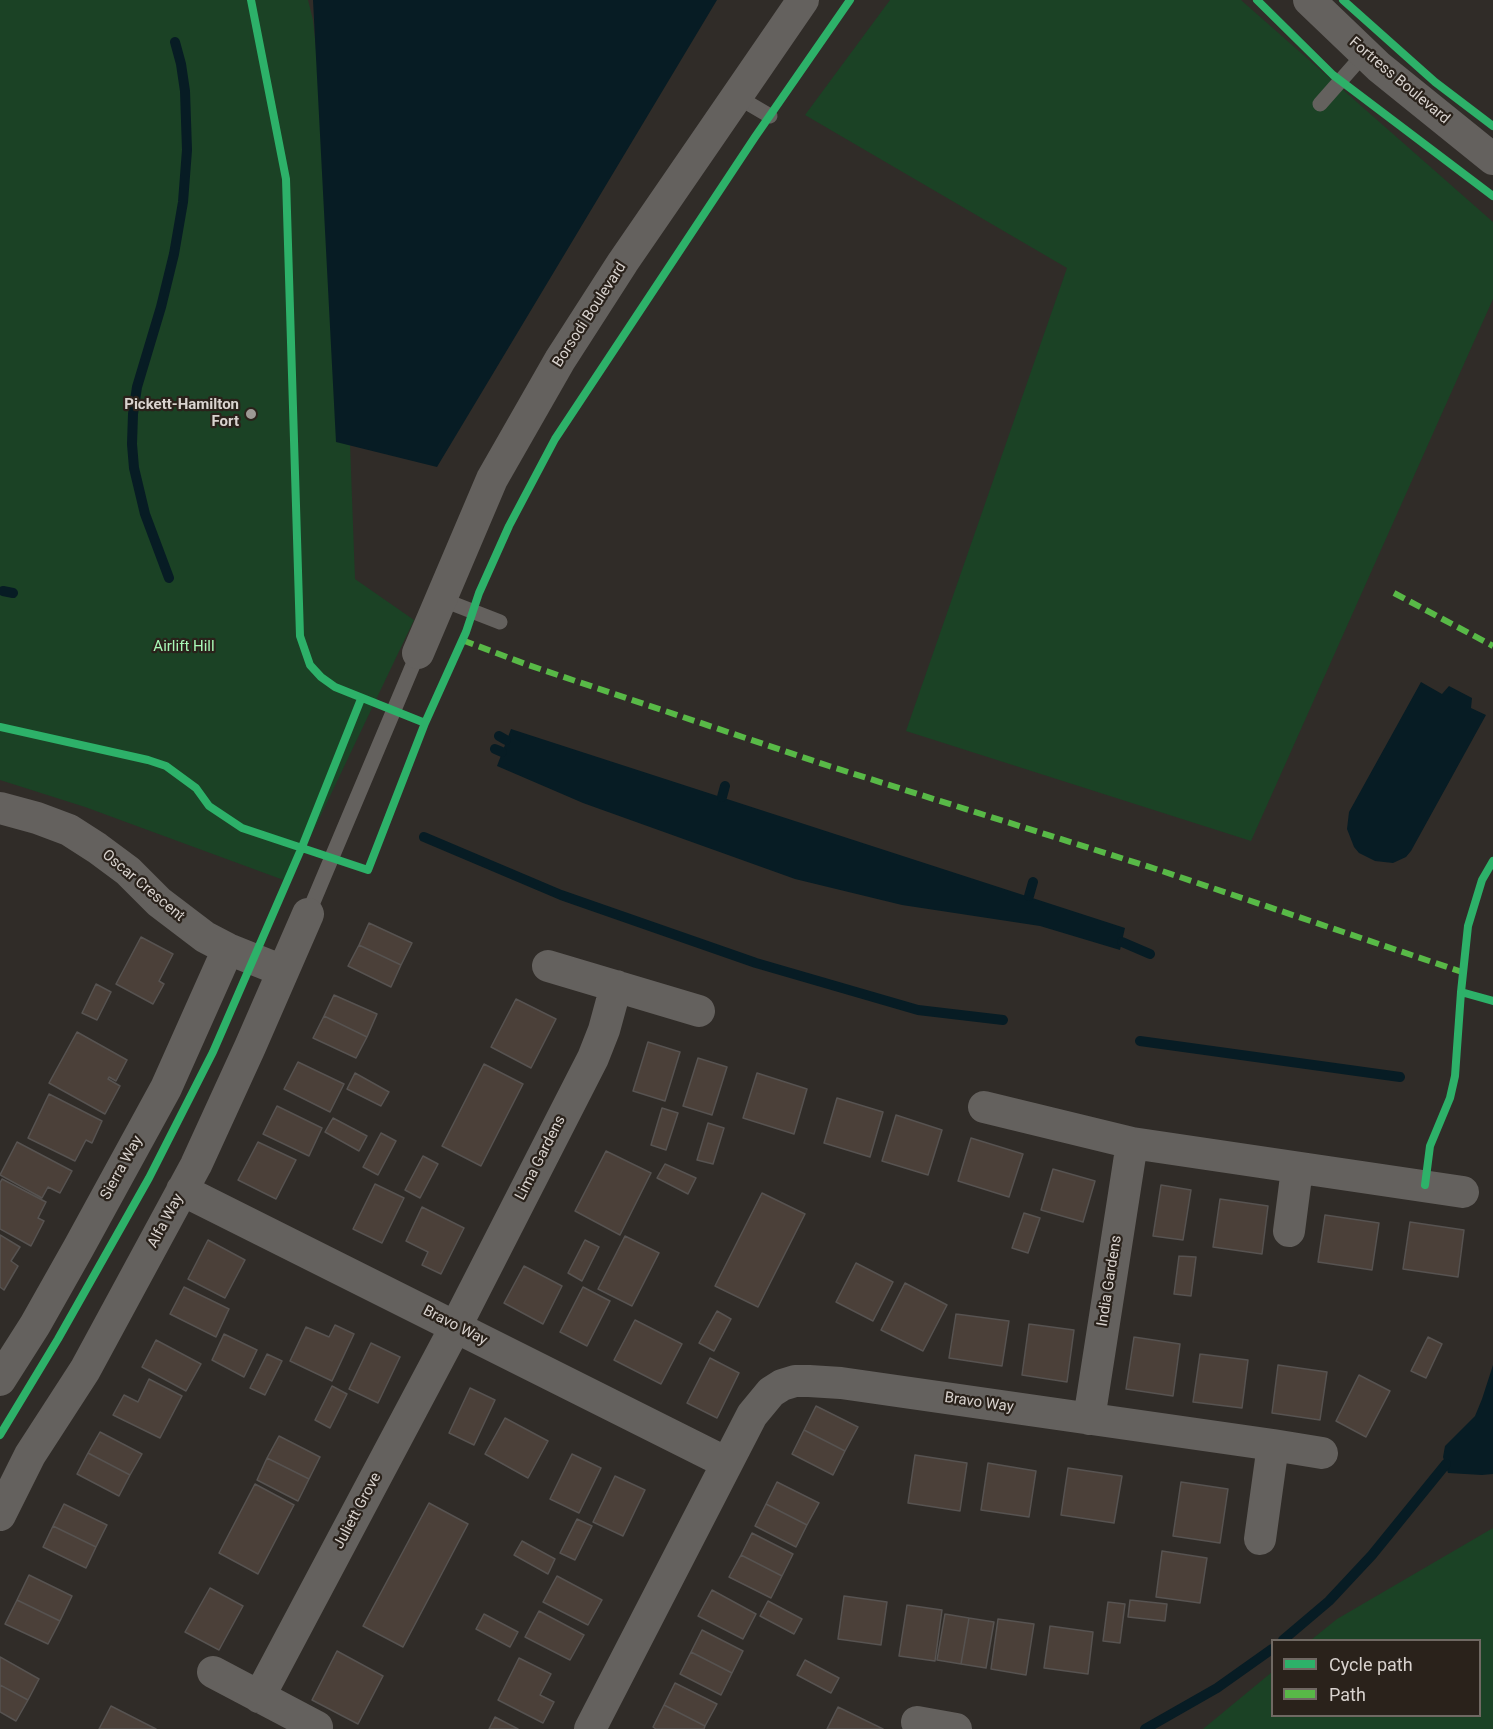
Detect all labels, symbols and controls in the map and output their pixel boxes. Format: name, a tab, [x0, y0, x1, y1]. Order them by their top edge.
street label: Fortress Boulevard	[1345, 34, 1453, 128]
street label: Borsodi Boulevard	[549, 259, 631, 371]
place label: Pickett-Hamilton Fort	[124, 396, 239, 431]
marker: Pickett-Hamilton Fort	[244, 407, 258, 421]
park label: Airlift Hill	[153, 638, 215, 656]
street label: Oscar Crescent	[98, 846, 188, 926]
street label: Lima Gardens	[512, 1113, 570, 1203]
street label: Sierra Way	[97, 1133, 147, 1203]
street label: Alfa Way	[144, 1191, 188, 1251]
street label: India Gardens	[1094, 1234, 1126, 1328]
street label: Bravo Way	[420, 1302, 490, 1350]
street label: Bravo Way	[943, 1389, 1015, 1417]
street label: Juliett Grove	[330, 1470, 386, 1552]
legend	[1271, 1639, 1481, 1717]
text: Cycle path	[1329, 1654, 1413, 1675]
text: Path	[1329, 1684, 1366, 1705]

